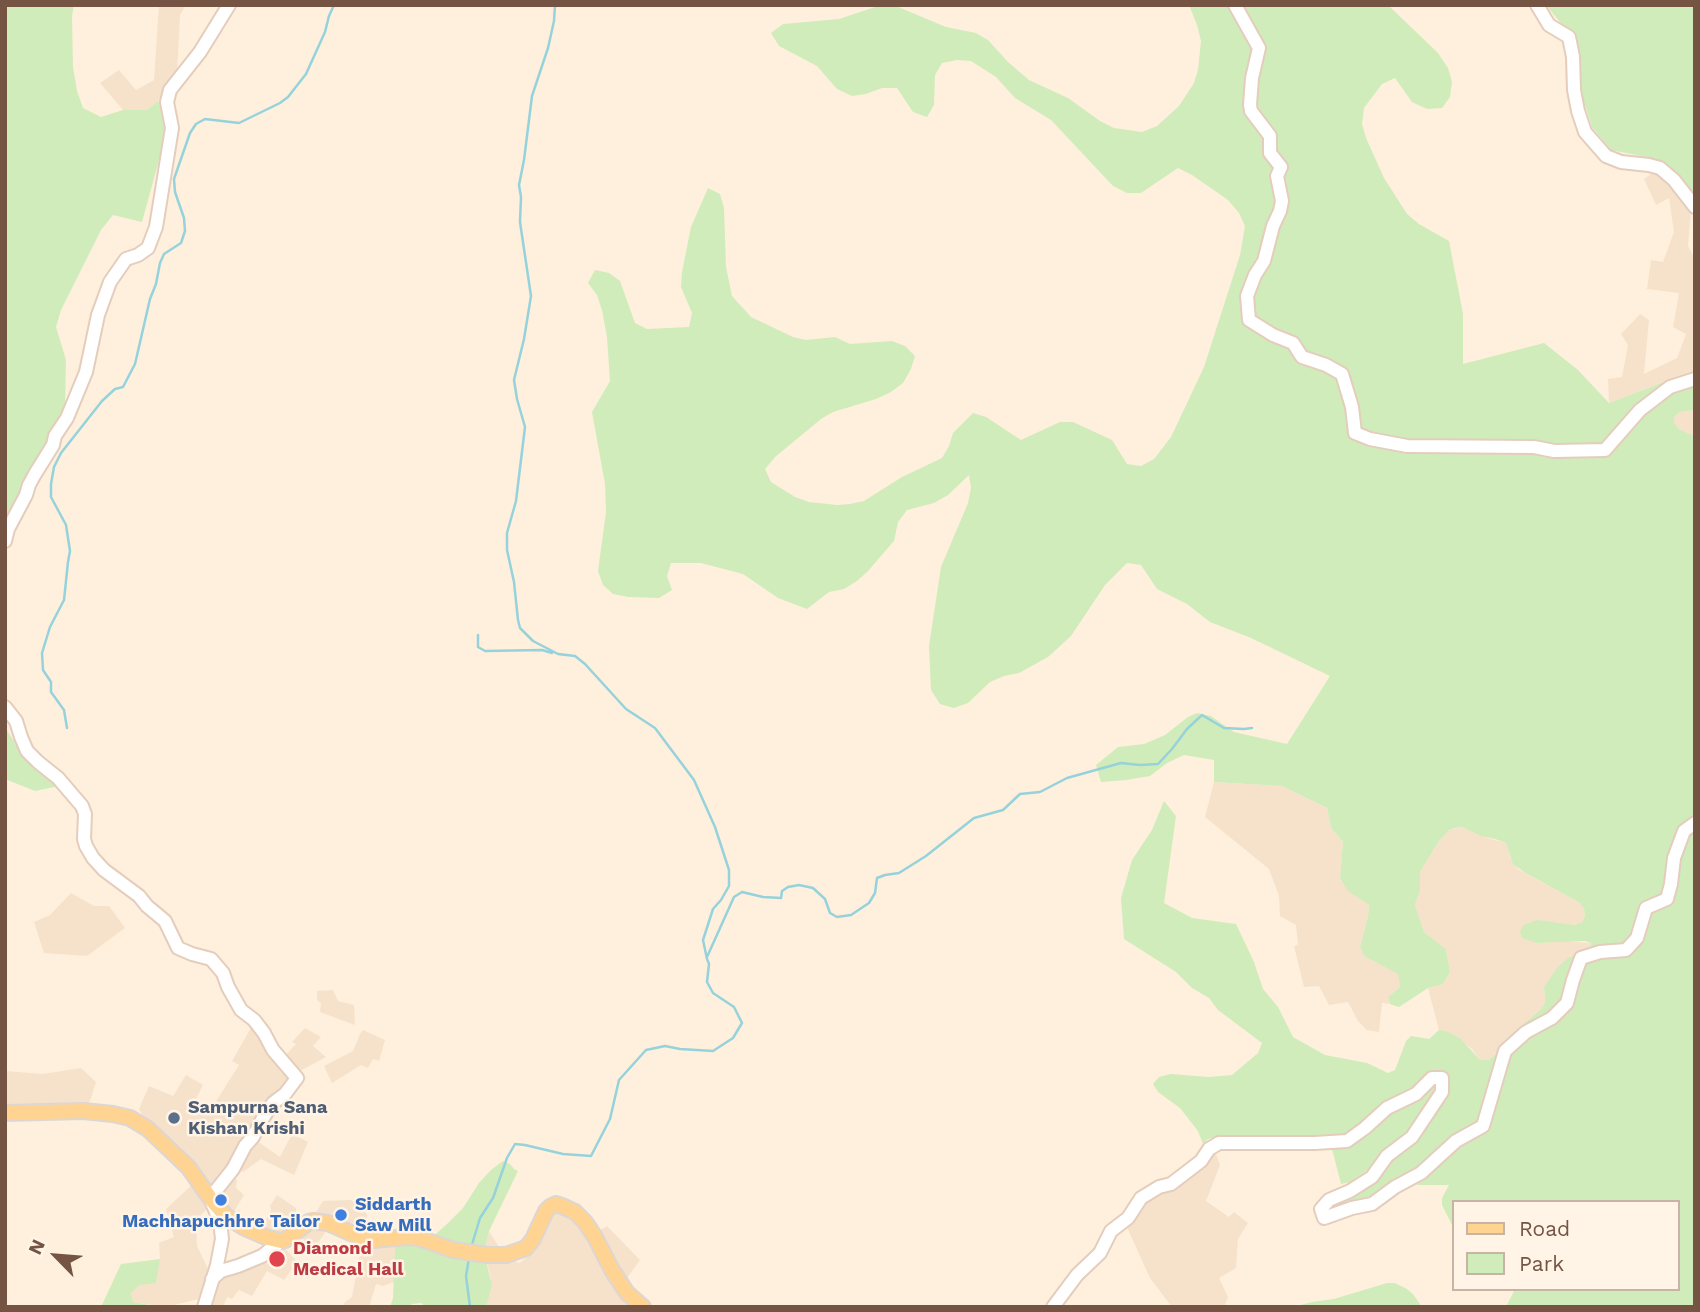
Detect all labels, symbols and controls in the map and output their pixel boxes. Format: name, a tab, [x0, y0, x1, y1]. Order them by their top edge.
place label: Sampurna Sana Kishan Krishi	[188, 1097, 327, 1140]
marker: Sampurna Sana Kishan Krishi	[166, 1110, 182, 1126]
marker: Machhapuchhre Tailor	[213, 1192, 229, 1208]
place label: Siddarth Saw Mill	[355, 1194, 432, 1236]
legend	[1452, 1200, 1679, 1291]
marker: Siddarth Saw Mill	[333, 1207, 349, 1223]
place label: Machhapuchhre Tailor	[122, 1211, 320, 1233]
text: Road	[1519, 1216, 1570, 1241]
north arrow	[21, 1221, 91, 1291]
text: N	[23, 1236, 50, 1258]
place label: Diamond Medical Hall	[293, 1238, 403, 1280]
marker: Diamond Medical Hall	[267, 1249, 287, 1269]
text: Park	[1519, 1251, 1564, 1276]

